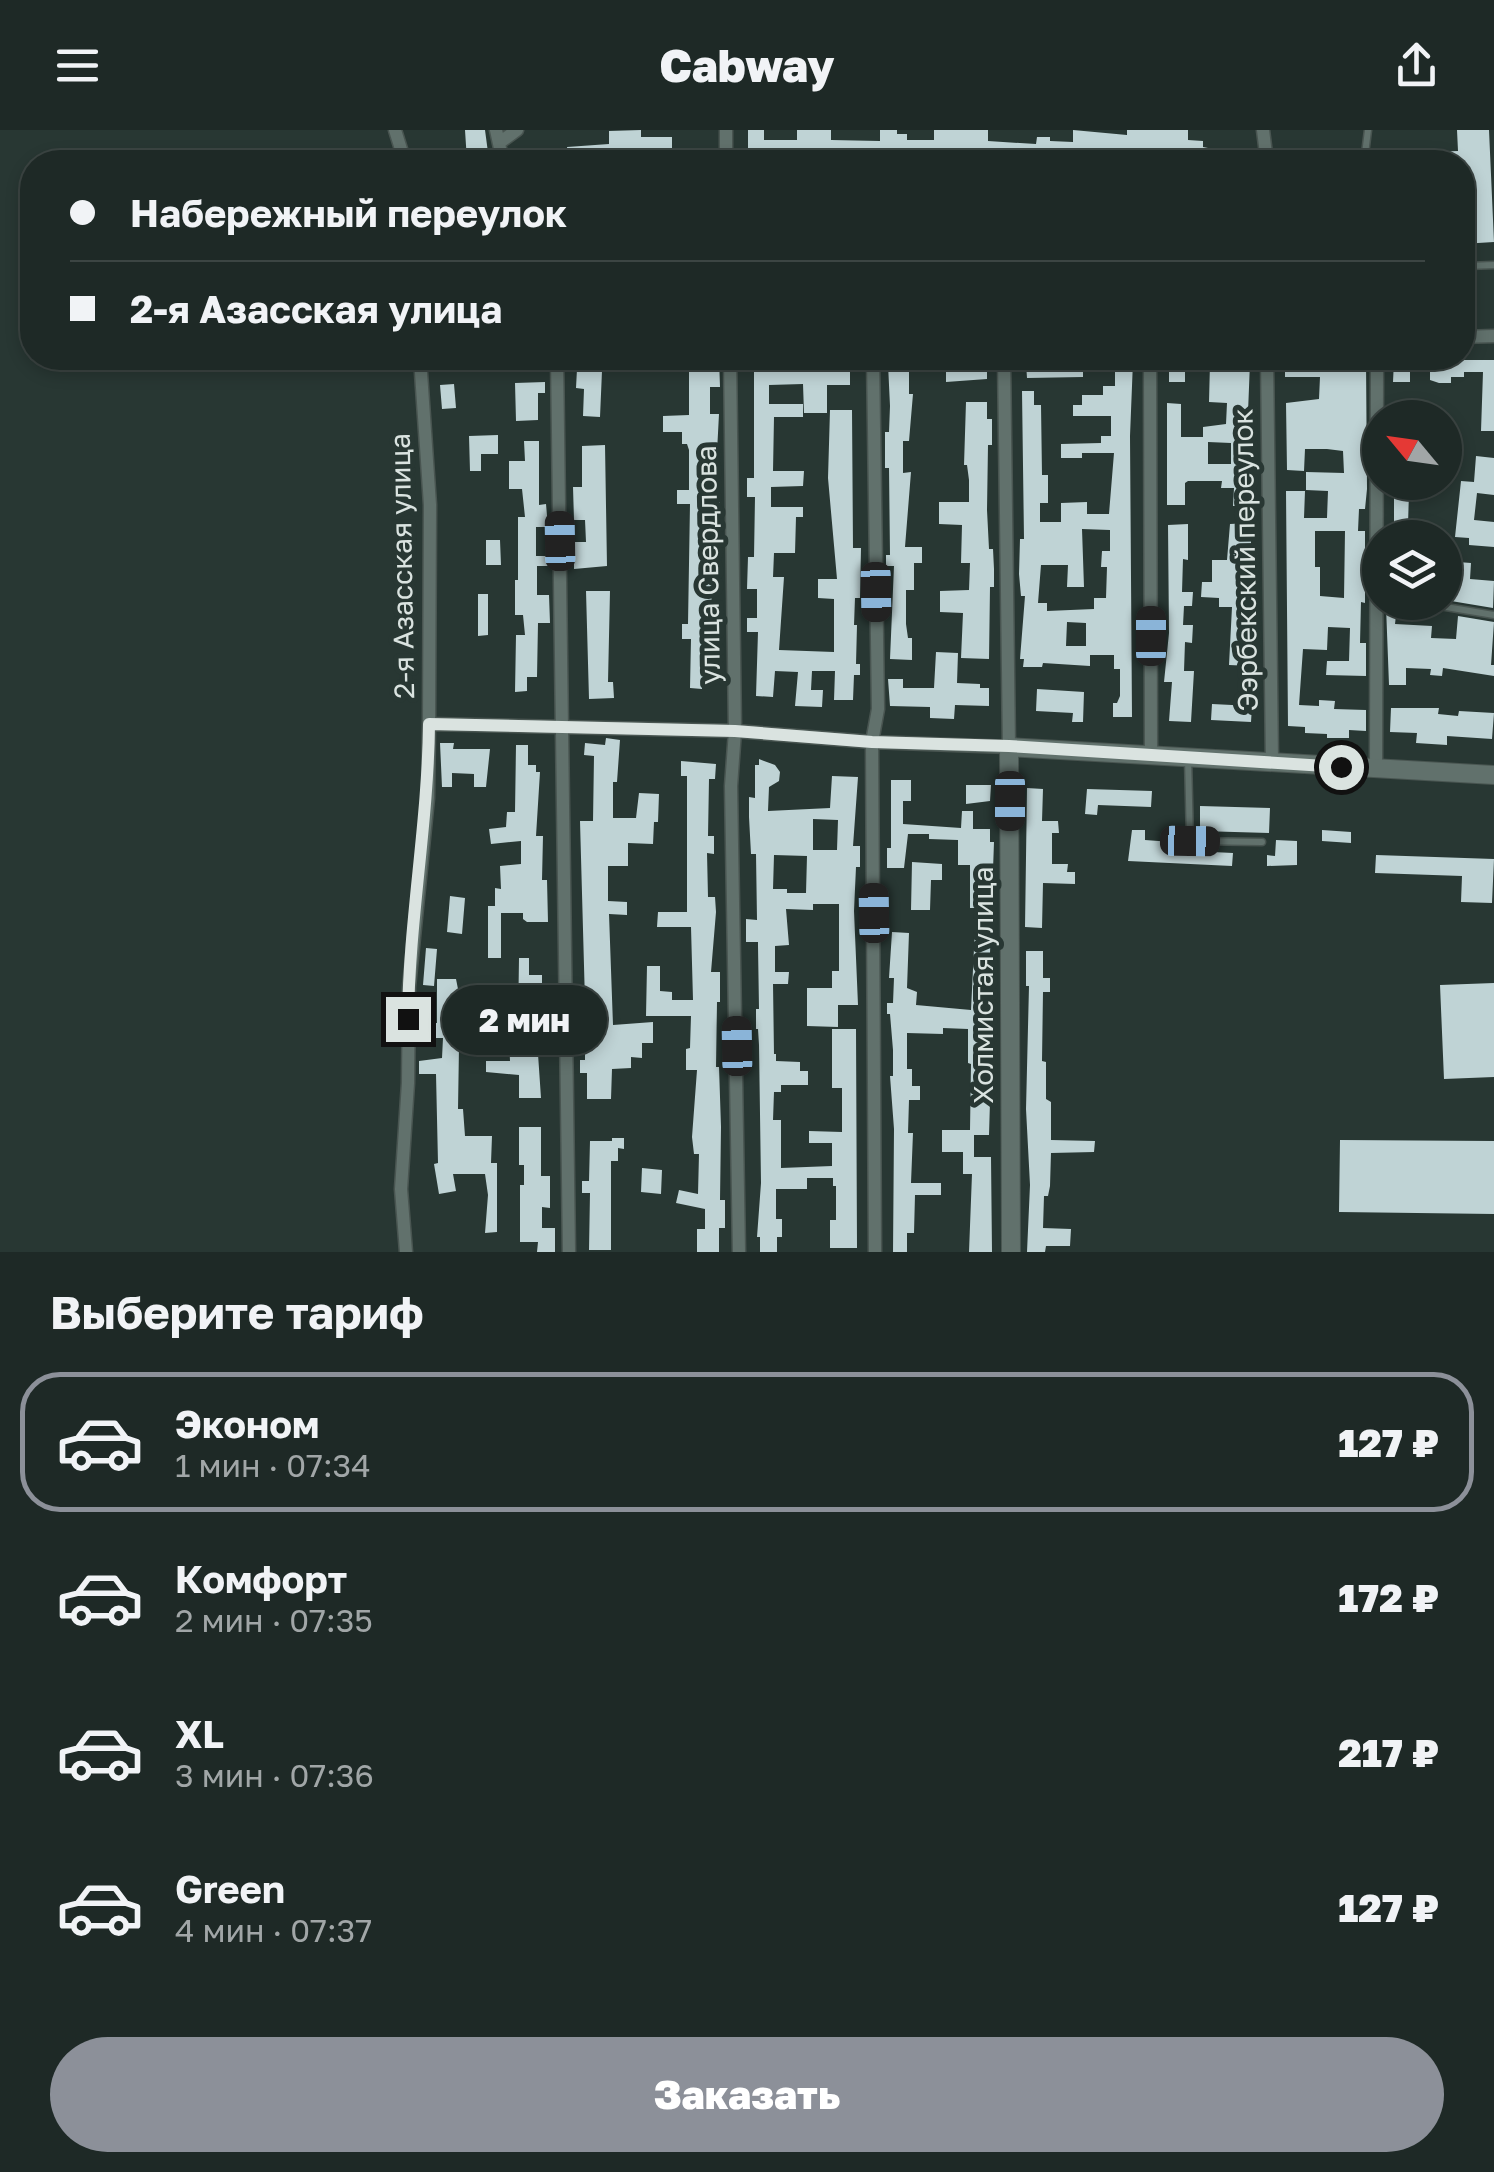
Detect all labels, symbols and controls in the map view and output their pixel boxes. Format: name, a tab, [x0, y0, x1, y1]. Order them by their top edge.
icon: menu	[50, 38, 105, 93]
text: Cabway	[659, 38, 835, 92]
icon: share	[1389, 38, 1444, 93]
text: Набережный переулок	[130, 190, 567, 235]
text: 2-я Азасская улица	[130, 286, 502, 331]
north arrow	[1362, 400, 1462, 500]
map controls	[1362, 400, 1462, 620]
street label: Ээрбекский переулок	[1225, 408, 1264, 712]
street label: 2-я Азасская улица	[383, 433, 420, 699]
street label: улица Свердлова	[689, 445, 726, 685]
car	[544, 511, 576, 571]
button: layers	[1362, 520, 1462, 620]
car	[860, 562, 892, 622]
car	[1136, 606, 1166, 666]
route start	[1319, 745, 1364, 790]
car	[995, 771, 1025, 831]
car	[1160, 825, 1220, 857]
street label: Холмистая улица	[966, 866, 999, 1104]
car	[858, 883, 890, 943]
callout: 2 мин	[443, 984, 608, 1054]
route end	[386, 997, 431, 1042]
text: 2 мин	[479, 1001, 570, 1039]
car	[721, 1016, 753, 1076]
text: Выберите тариф	[50, 1285, 424, 1339]
icon: car	[55, 1397, 145, 1487]
text: Эконом	[175, 1401, 319, 1446]
text: 127 ₽	[1338, 1420, 1439, 1465]
text: 1 мин · 07:34	[175, 1446, 371, 1484]
icon: car	[55, 1552, 145, 1642]
text: Комфорт	[175, 1556, 347, 1601]
text: 172 ₽	[1338, 1575, 1439, 1620]
text: 2 мин · 07:35	[175, 1601, 373, 1639]
icon: car	[55, 1707, 145, 1797]
text: XL	[175, 1711, 224, 1756]
text: 217 ₽	[1338, 1730, 1439, 1775]
text: 3 мин · 07:36	[175, 1756, 374, 1794]
icon: car	[55, 1862, 145, 1952]
text: Green	[175, 1866, 285, 1911]
text: 127 ₽	[1338, 1885, 1439, 1930]
text: 4 мин · 07:37	[175, 1911, 372, 1949]
button: Заказать	[50, 2037, 1444, 2152]

